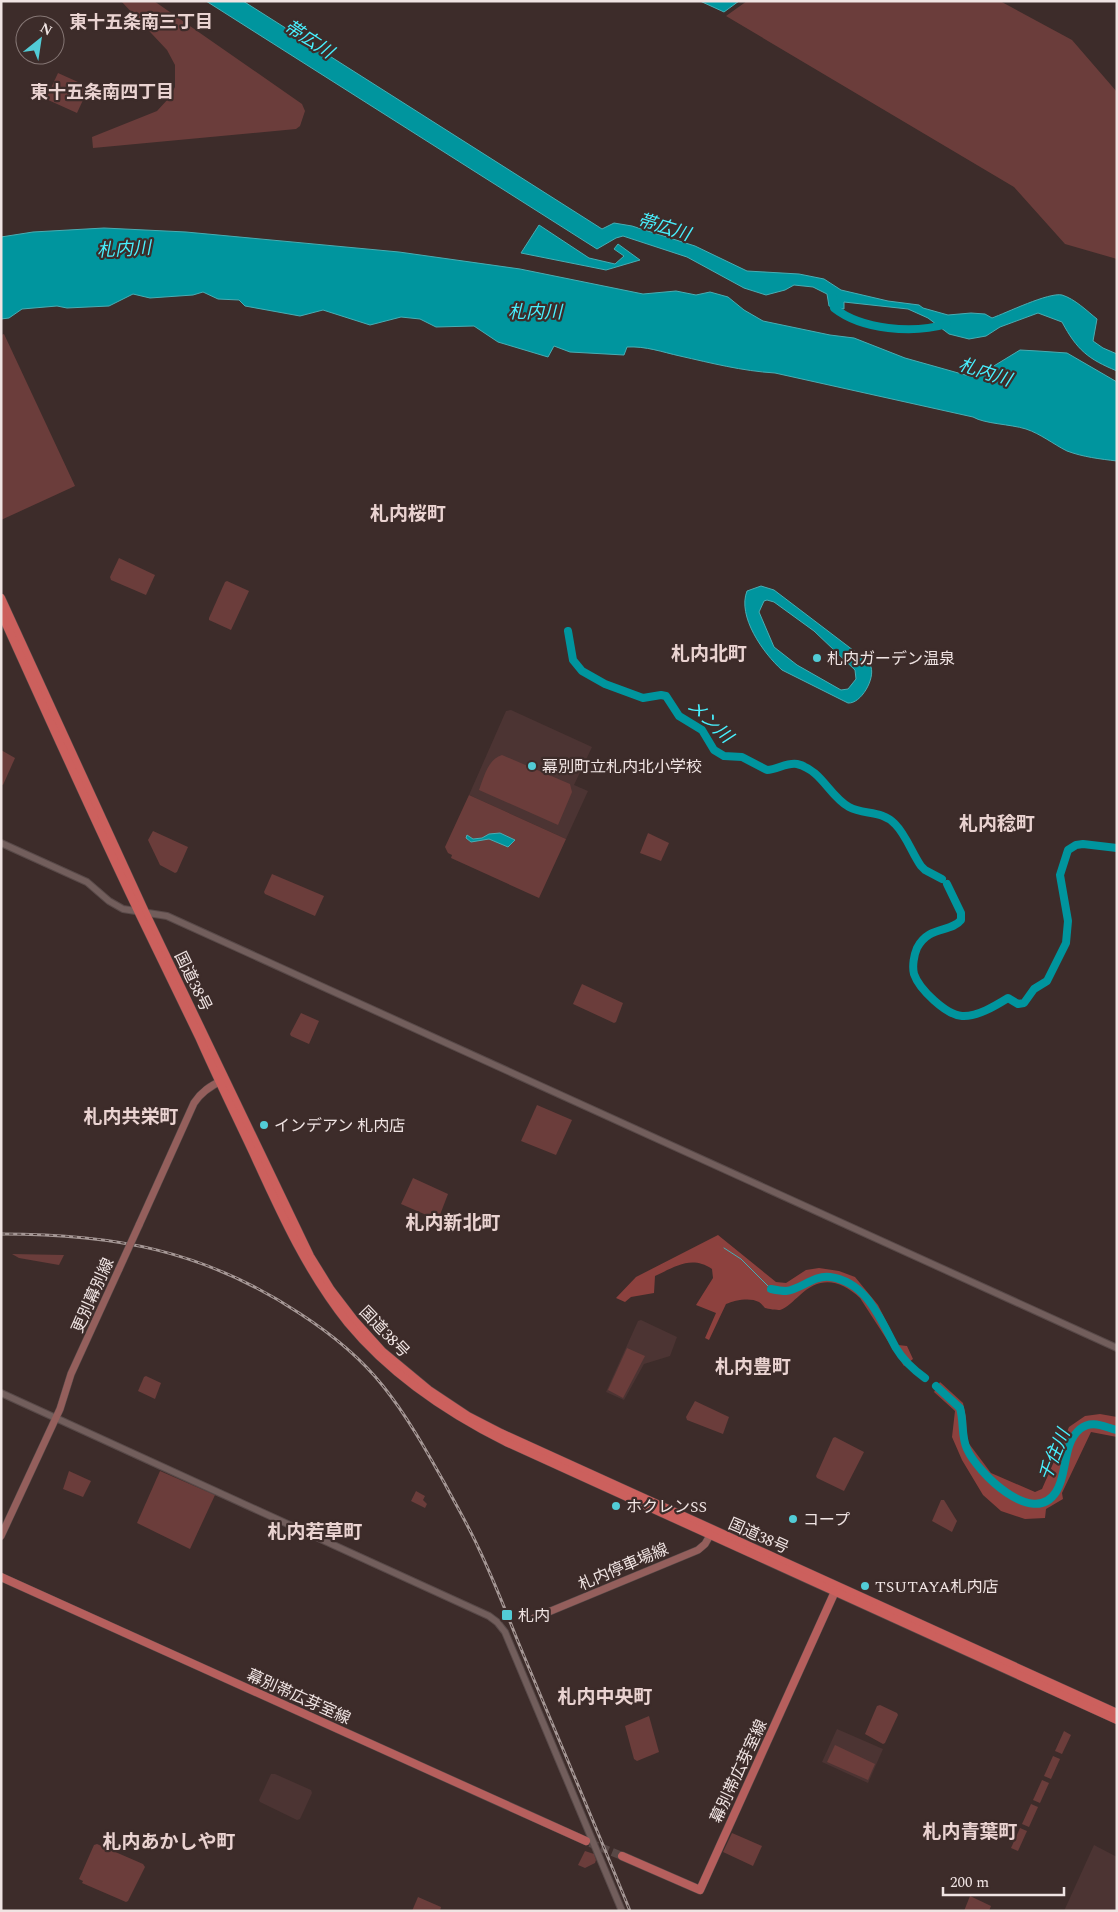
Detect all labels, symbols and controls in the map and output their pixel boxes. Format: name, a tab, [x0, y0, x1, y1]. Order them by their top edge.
district label: 東十五条南三丁目	[69, 9, 213, 36]
water label: 帯広川	[279, 13, 340, 67]
north arrow	[15, 15, 65, 65]
text: N	[36, 17, 56, 41]
district label: 東十五条南四丁目	[30, 79, 174, 106]
water label: 帯広川	[634, 207, 696, 249]
water label: 札内川	[96, 235, 154, 264]
water label: 札内川	[508, 299, 564, 326]
water label: 札内川	[955, 351, 1017, 394]
district label: 札内桜町	[370, 500, 446, 529]
district label: 札内北町	[671, 640, 747, 669]
place label: 札内ガーデン温泉	[827, 647, 955, 671]
marker: 札内ガーデン温泉	[811, 652, 823, 664]
water label: メン川	[681, 693, 740, 751]
place label: 幕別町立札内北小学校	[542, 755, 702, 779]
marker: 幕別町立札内北小学校	[526, 760, 538, 772]
district label: 札内稔町	[959, 810, 1035, 839]
street label: 国道38号	[168, 947, 218, 1015]
district label: 札内共栄町	[83, 1103, 179, 1132]
place label: インデアン 札内店	[274, 1114, 405, 1138]
marker: インデアン 札内店	[258, 1119, 270, 1131]
district label: 札内新北町	[405, 1209, 501, 1238]
street label: 更別幕別線	[66, 1254, 120, 1337]
street label: 国道38号	[353, 1300, 415, 1363]
district label: 札内豊町	[715, 1353, 791, 1382]
water label: 千住川	[1032, 1423, 1078, 1485]
place label: ホクレンSS	[626, 1495, 707, 1519]
marker: ホクレンSS	[610, 1500, 622, 1512]
place label: コープ	[803, 1508, 850, 1532]
street label: 国道38号	[724, 1512, 793, 1560]
marker: コープ	[787, 1513, 799, 1525]
district label: 札内若草町	[267, 1518, 363, 1547]
street label: 札内停車場線	[575, 1537, 672, 1597]
place label: TSUTAYA札内店	[875, 1575, 998, 1599]
marker: TSUTAYA札内店	[859, 1580, 871, 1592]
place label: 札内	[518, 1604, 550, 1628]
marker: 札内	[500, 1608, 514, 1622]
street label: 幕別帯広芽室線	[243, 1663, 355, 1731]
district label: 札内中央町	[557, 1683, 653, 1712]
street label: 幕別帯広芽室線	[704, 1716, 773, 1827]
district label: 札内青葉町	[922, 1818, 1018, 1847]
district label: 札内あかしや町	[103, 1828, 235, 1857]
scale bar	[943, 1864, 1064, 1896]
text: 200 m	[950, 1871, 989, 1894]

